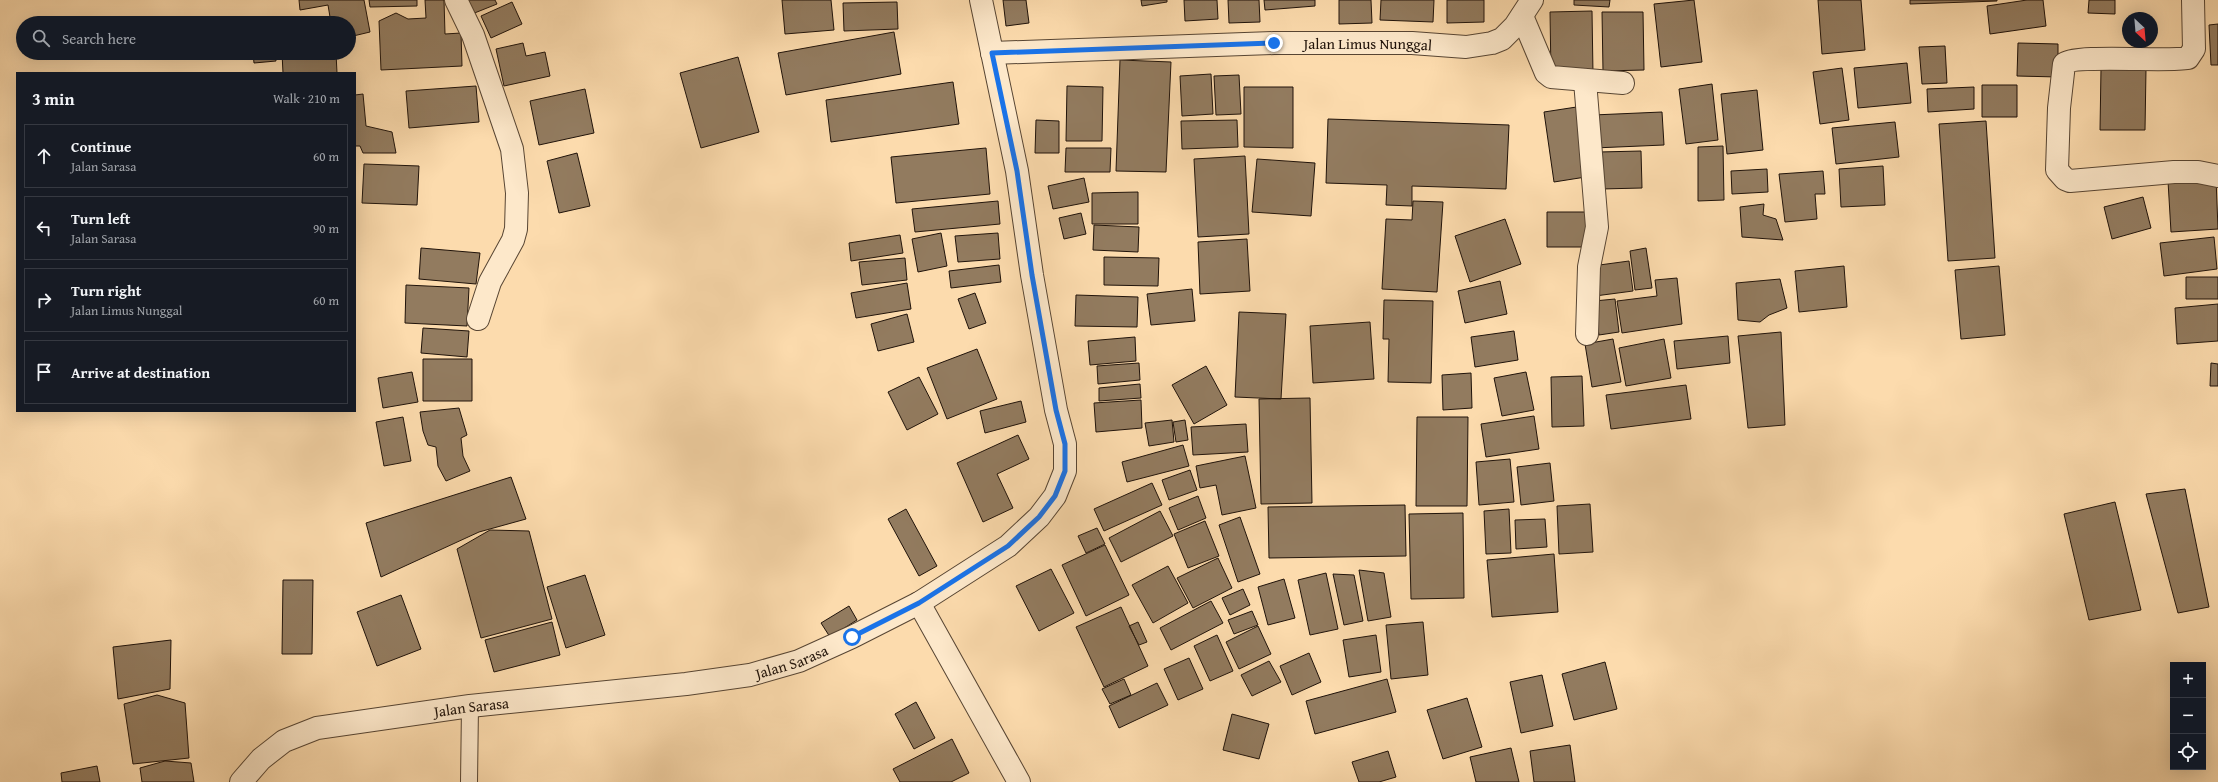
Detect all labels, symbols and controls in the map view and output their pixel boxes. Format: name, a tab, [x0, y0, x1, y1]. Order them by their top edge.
north arrow	[2122, 12, 2158, 48]
search box	[16, 16, 356, 60]
icon: search	[30, 27, 52, 49]
text: Search here	[62, 28, 136, 49]
street label: Jalan Limus Nunggal	[1301, 33, 1433, 55]
route end	[1265, 34, 1283, 52]
text: 3 min	[32, 86, 74, 111]
text: Walk · 210 m	[273, 89, 340, 108]
text: Continue	[71, 136, 132, 157]
icon: ahead	[33, 145, 55, 167]
text: 60 m	[313, 147, 339, 166]
text: Jalan Sarasa	[71, 157, 136, 176]
text: Turn left	[71, 208, 130, 229]
icon: left	[33, 217, 55, 239]
text: 90 m	[313, 219, 339, 238]
text: Jalan Sarasa	[71, 229, 136, 248]
text: Turn right	[71, 280, 142, 301]
icon: right	[33, 289, 55, 311]
text: 60 m	[313, 291, 339, 310]
text: Jalan Limus Nunggal	[71, 301, 182, 320]
icon: arrive	[33, 361, 55, 383]
text: Arrive at destination	[71, 362, 210, 383]
route start	[843, 628, 861, 646]
street label: Jalan Sarasa	[751, 639, 831, 684]
map controls	[2170, 662, 2206, 770]
button: +	[2170, 662, 2206, 698]
street label: Jalan Sarasa	[430, 692, 510, 722]
button: −	[2170, 698, 2206, 734]
button: locate	[2170, 734, 2206, 770]

